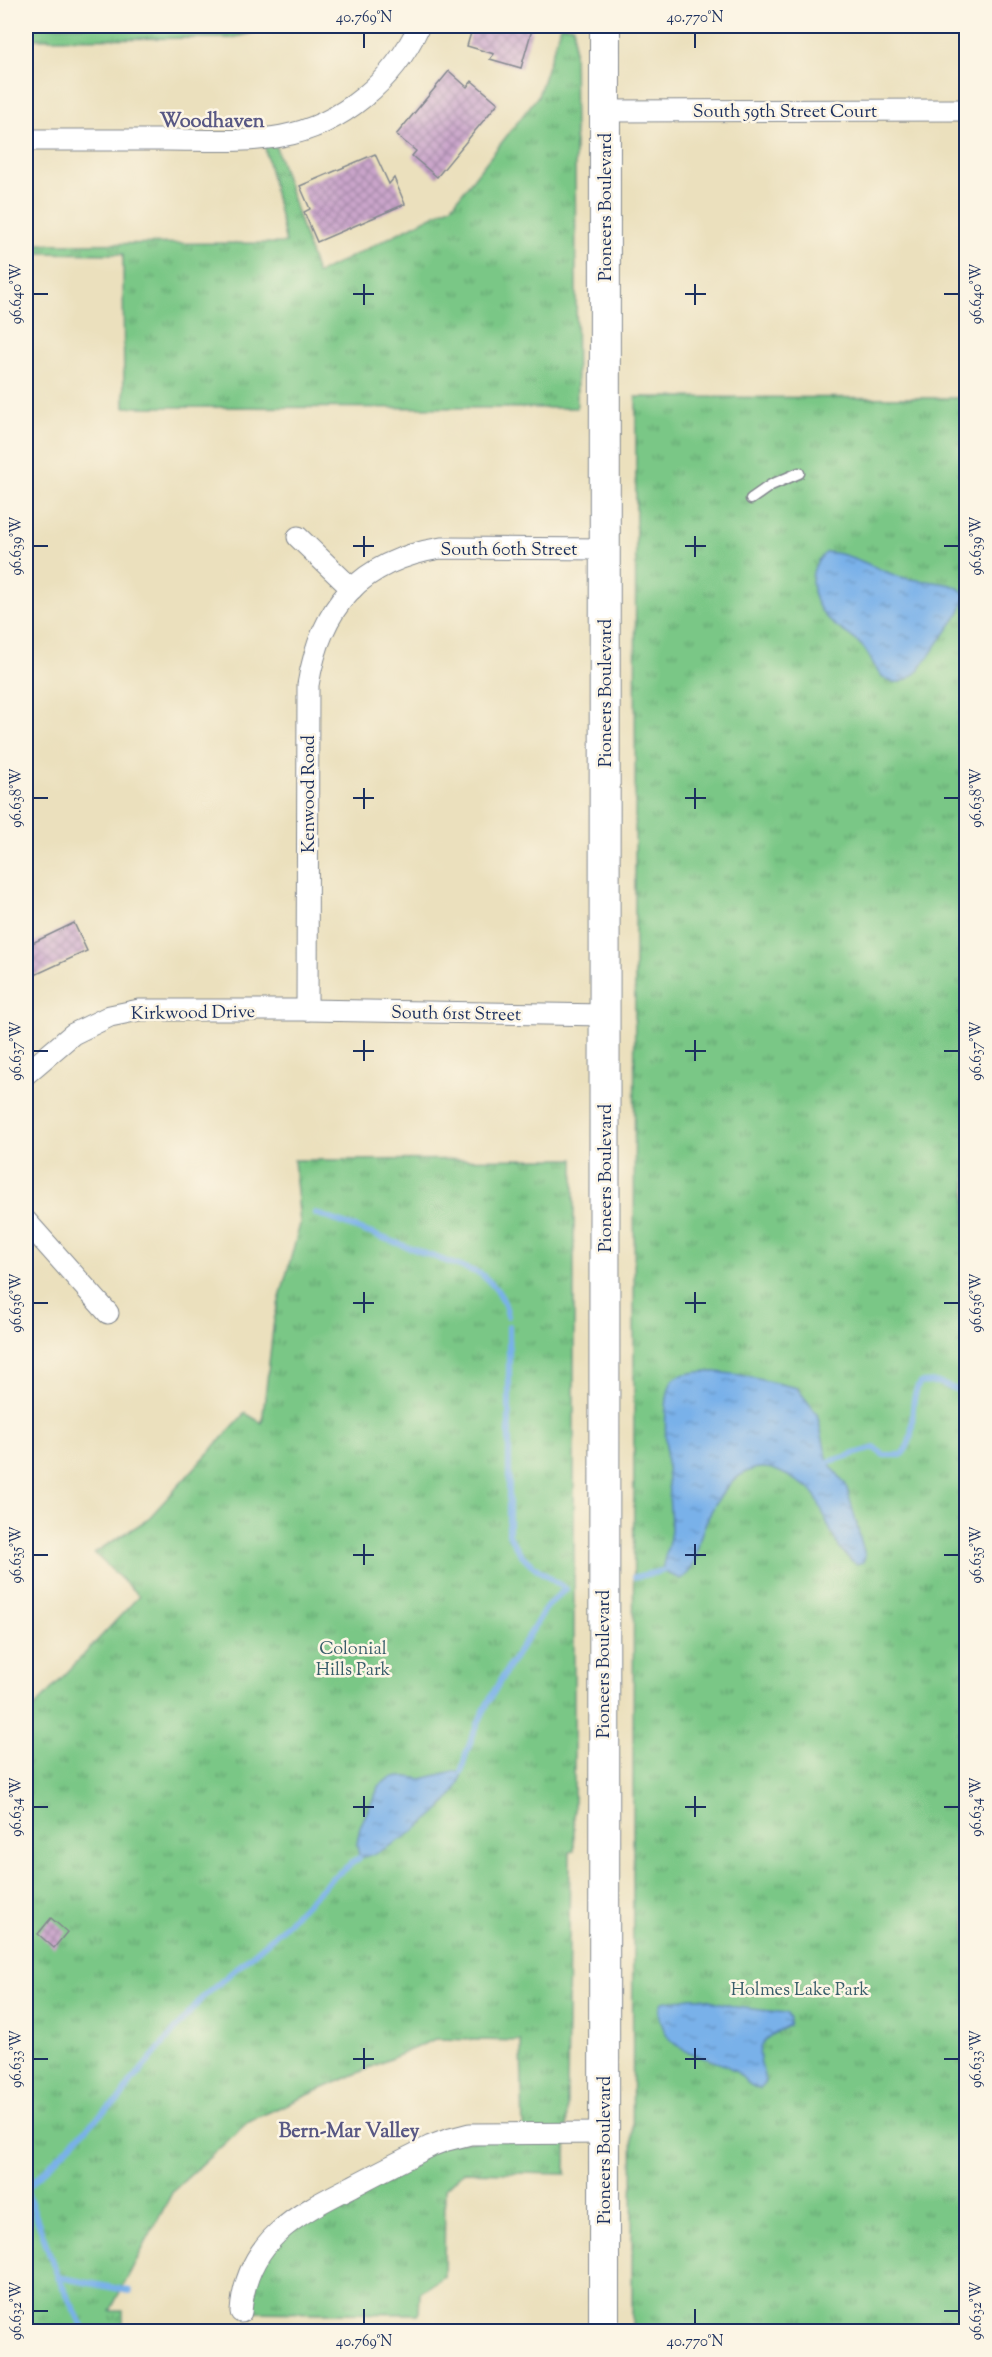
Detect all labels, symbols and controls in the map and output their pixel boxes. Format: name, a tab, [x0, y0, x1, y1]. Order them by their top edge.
text: 40.769°N	[336, 8, 392, 29]
text: 40.770°N	[667, 8, 724, 29]
street label: South 59th Street Court	[693, 100, 877, 126]
district label: Woodhaven	[159, 108, 265, 137]
street label: Pioneers Boulevard	[594, 133, 620, 281]
text: 96.640°W	[7, 263, 28, 324]
text: 96.640°W	[967, 263, 988, 324]
text: 96.639°W	[7, 516, 28, 575]
text: 96.639°W	[967, 516, 988, 575]
street label: South 60th Street	[441, 538, 577, 564]
street label: Pioneers Boulevard	[594, 619, 620, 767]
street label: Kenwood Road	[297, 735, 323, 853]
text: 96.638°W	[7, 768, 28, 828]
text: 96.638°W	[967, 768, 988, 828]
street label: Kirkwood Drive	[131, 1000, 255, 1028]
street label: South 61st Street	[391, 1001, 521, 1029]
text: 96.637°W	[7, 1021, 28, 1081]
text: 96.637°W	[967, 1021, 988, 1081]
street label: Pioneers Boulevard	[594, 1104, 620, 1252]
text: 96.636°W	[7, 1273, 28, 1333]
text: 96.636°W	[967, 1273, 988, 1333]
text: 96.635°W	[7, 1526, 28, 1584]
text: 96.635°W	[967, 1526, 988, 1584]
street label: Pioneers Boulevard	[592, 1590, 618, 1738]
park label: Colonial Hills Park	[316, 1637, 391, 1684]
text: 96.634°W	[7, 1777, 28, 1837]
text: 96.634°W	[967, 1777, 988, 1837]
park label: Holmes Lake Park	[731, 1978, 869, 2004]
text: 96.633°W	[7, 2030, 28, 2088]
text: 96.633°W	[967, 2030, 988, 2088]
street label: Pioneers Boulevard	[593, 2076, 619, 2224]
district label: Bern-Mar Valley	[279, 2118, 419, 2147]
text: 96.632°W	[7, 2281, 28, 2340]
text: 96.632°W	[967, 2281, 988, 2340]
text: 40.769°N	[336, 2332, 392, 2353]
text: 40.770°N	[667, 2332, 724, 2353]

